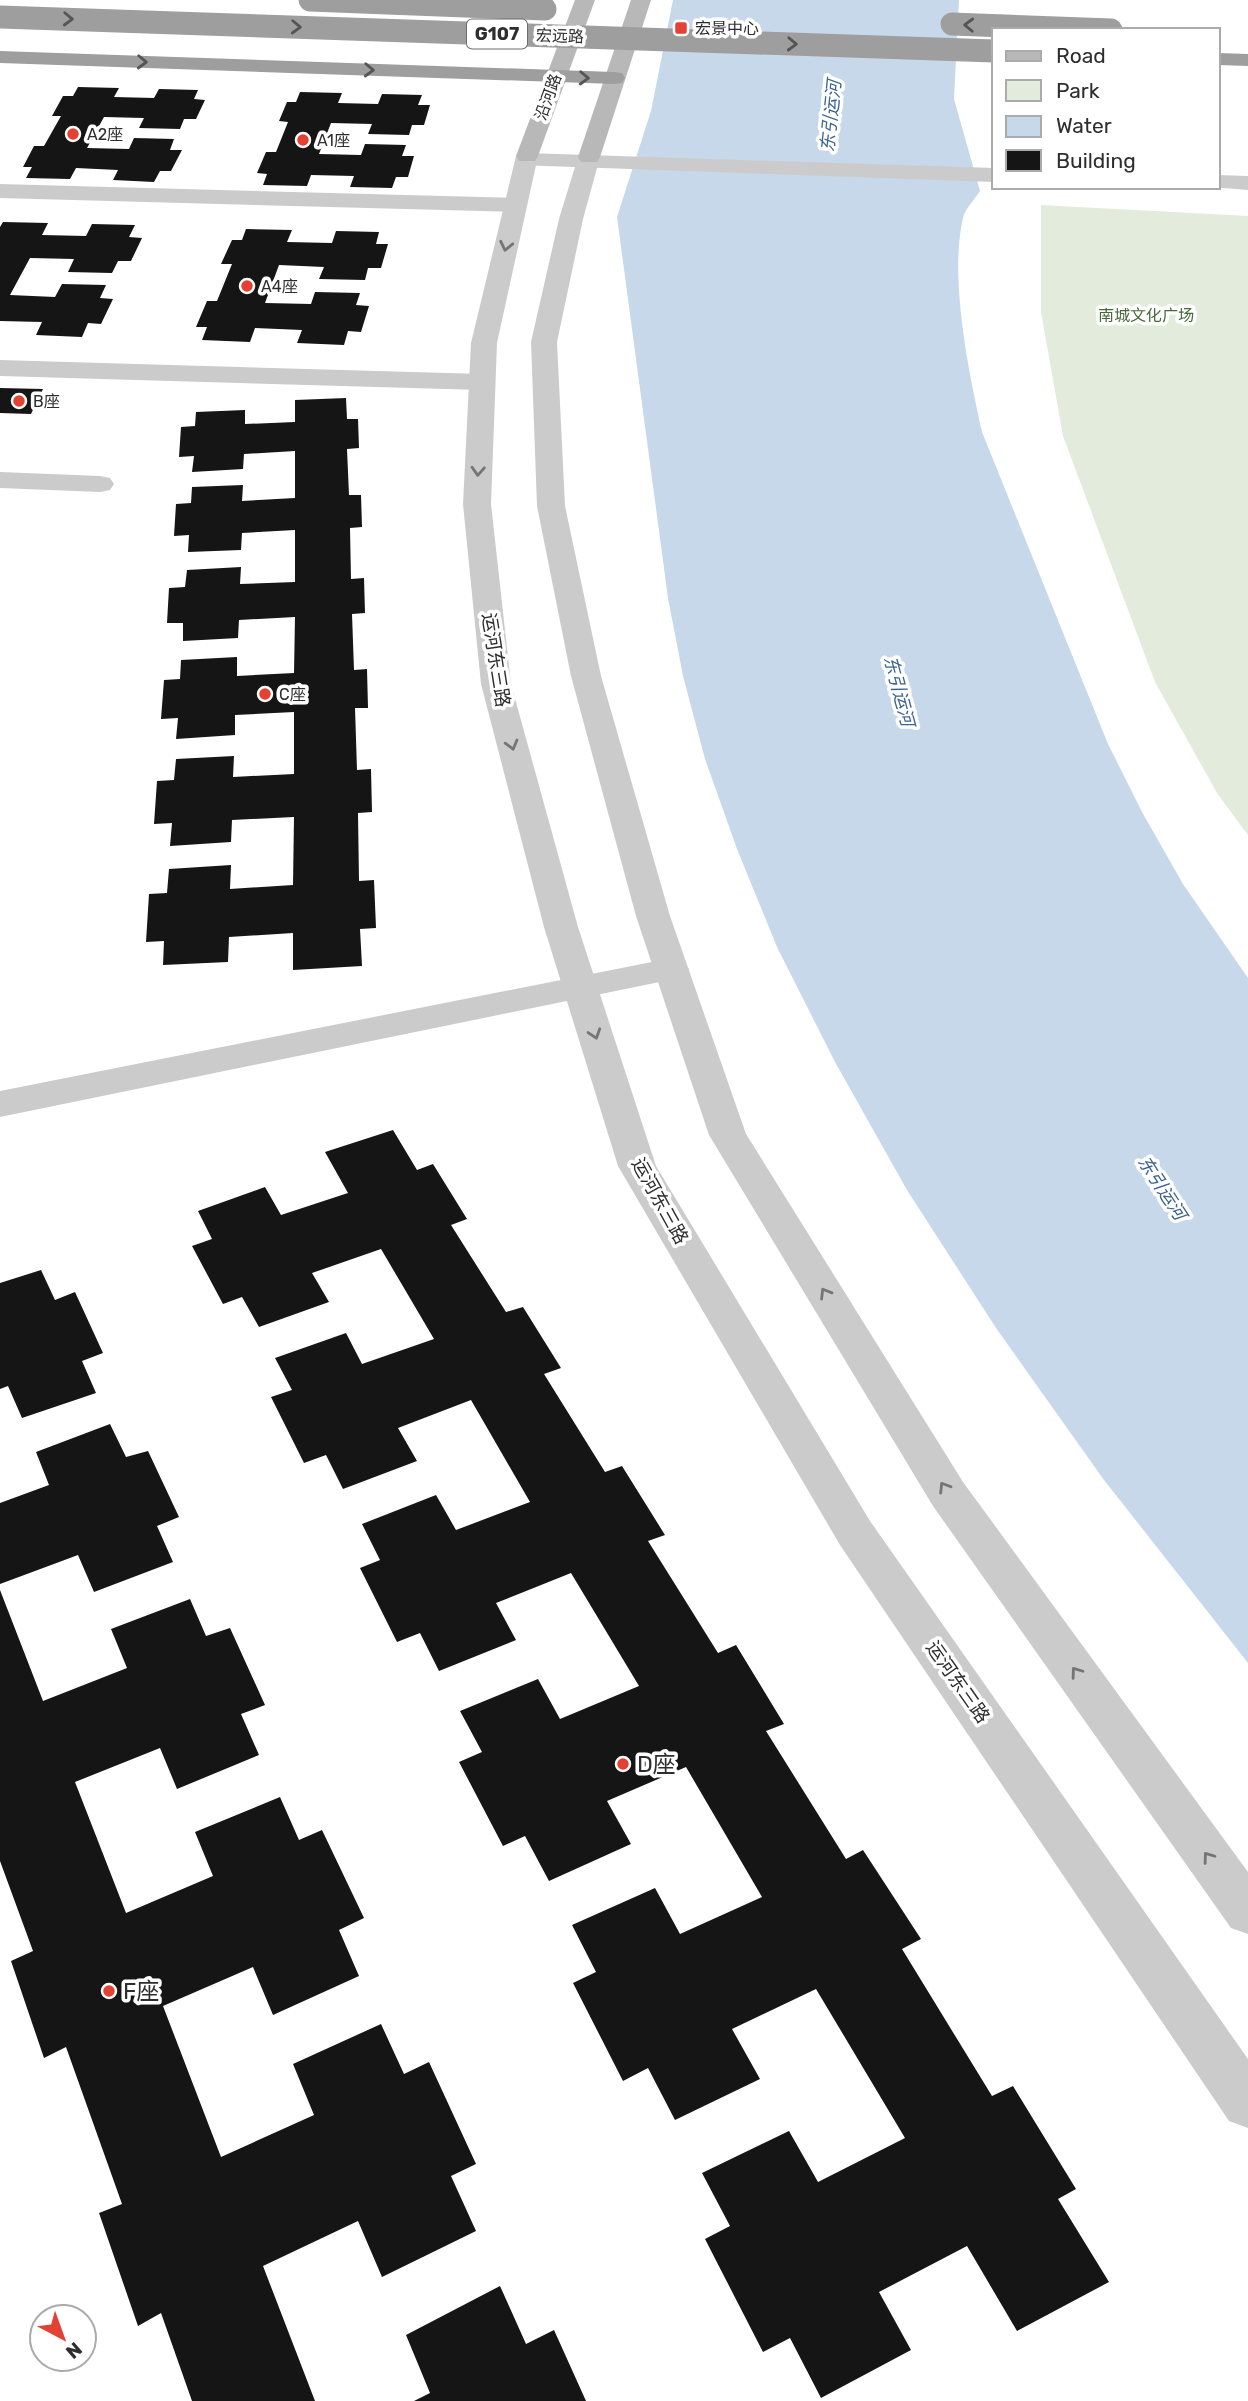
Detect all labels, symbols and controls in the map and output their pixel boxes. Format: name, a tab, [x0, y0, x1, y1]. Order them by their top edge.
one-way arrow	[63, 12, 74, 27]
one-way arrow	[963, 17, 974, 32]
one-way arrow	[291, 19, 301, 35]
road number: G107	[467, 19, 527, 48]
place label: 宏景中心	[695, 19, 759, 38]
marker: 宏景中心	[673, 20, 689, 36]
street label: 宏远路	[536, 26, 584, 46]
legend	[992, 28, 1220, 189]
one-way arrow	[788, 36, 798, 52]
text: Road	[1056, 43, 1106, 68]
one-way arrow	[136, 55, 147, 70]
one-way arrow	[364, 63, 375, 78]
one-way arrow	[579, 70, 590, 85]
street label: 沿河路	[531, 71, 565, 123]
water label: 东引运河	[816, 76, 846, 153]
text: Park	[1056, 78, 1100, 103]
text: Water	[1056, 113, 1112, 138]
place label: A2座	[87, 125, 123, 144]
marker: A2座	[65, 126, 81, 142]
place label: A1座	[317, 131, 350, 150]
marker: A1座	[295, 132, 311, 148]
text: Building	[1056, 148, 1136, 173]
one-way arrow	[500, 240, 514, 252]
place label: A4座	[261, 277, 298, 296]
marker: A4座	[239, 278, 255, 294]
park label: 南城文化广场	[1098, 306, 1194, 325]
place label: B座	[33, 392, 60, 411]
marker: B座	[11, 393, 27, 409]
one-way arrow	[471, 466, 486, 477]
street label: 运河东三路	[477, 611, 515, 709]
water label: 东引运河	[879, 653, 920, 732]
place label: C座	[279, 685, 306, 704]
marker: C座	[257, 686, 273, 702]
one-way arrow	[504, 738, 518, 750]
one-way arrow	[587, 1027, 601, 1040]
water label: 东引运河	[1133, 1152, 1192, 1227]
street label: 运河东三路	[627, 1154, 693, 1248]
one-way arrow	[820, 1287, 833, 1300]
one-way arrow	[939, 1481, 952, 1494]
street label: 运河东三路	[921, 1636, 995, 1728]
one-way arrow	[1071, 1667, 1084, 1680]
place label: D座	[637, 1750, 676, 1778]
marker: D座	[615, 1756, 631, 1772]
one-way arrow	[1204, 1852, 1216, 1865]
place label: F座	[123, 1977, 159, 2005]
marker: F座	[101, 1983, 117, 1999]
north arrow	[28, 2303, 98, 2373]
text: N	[61, 2337, 87, 2364]

